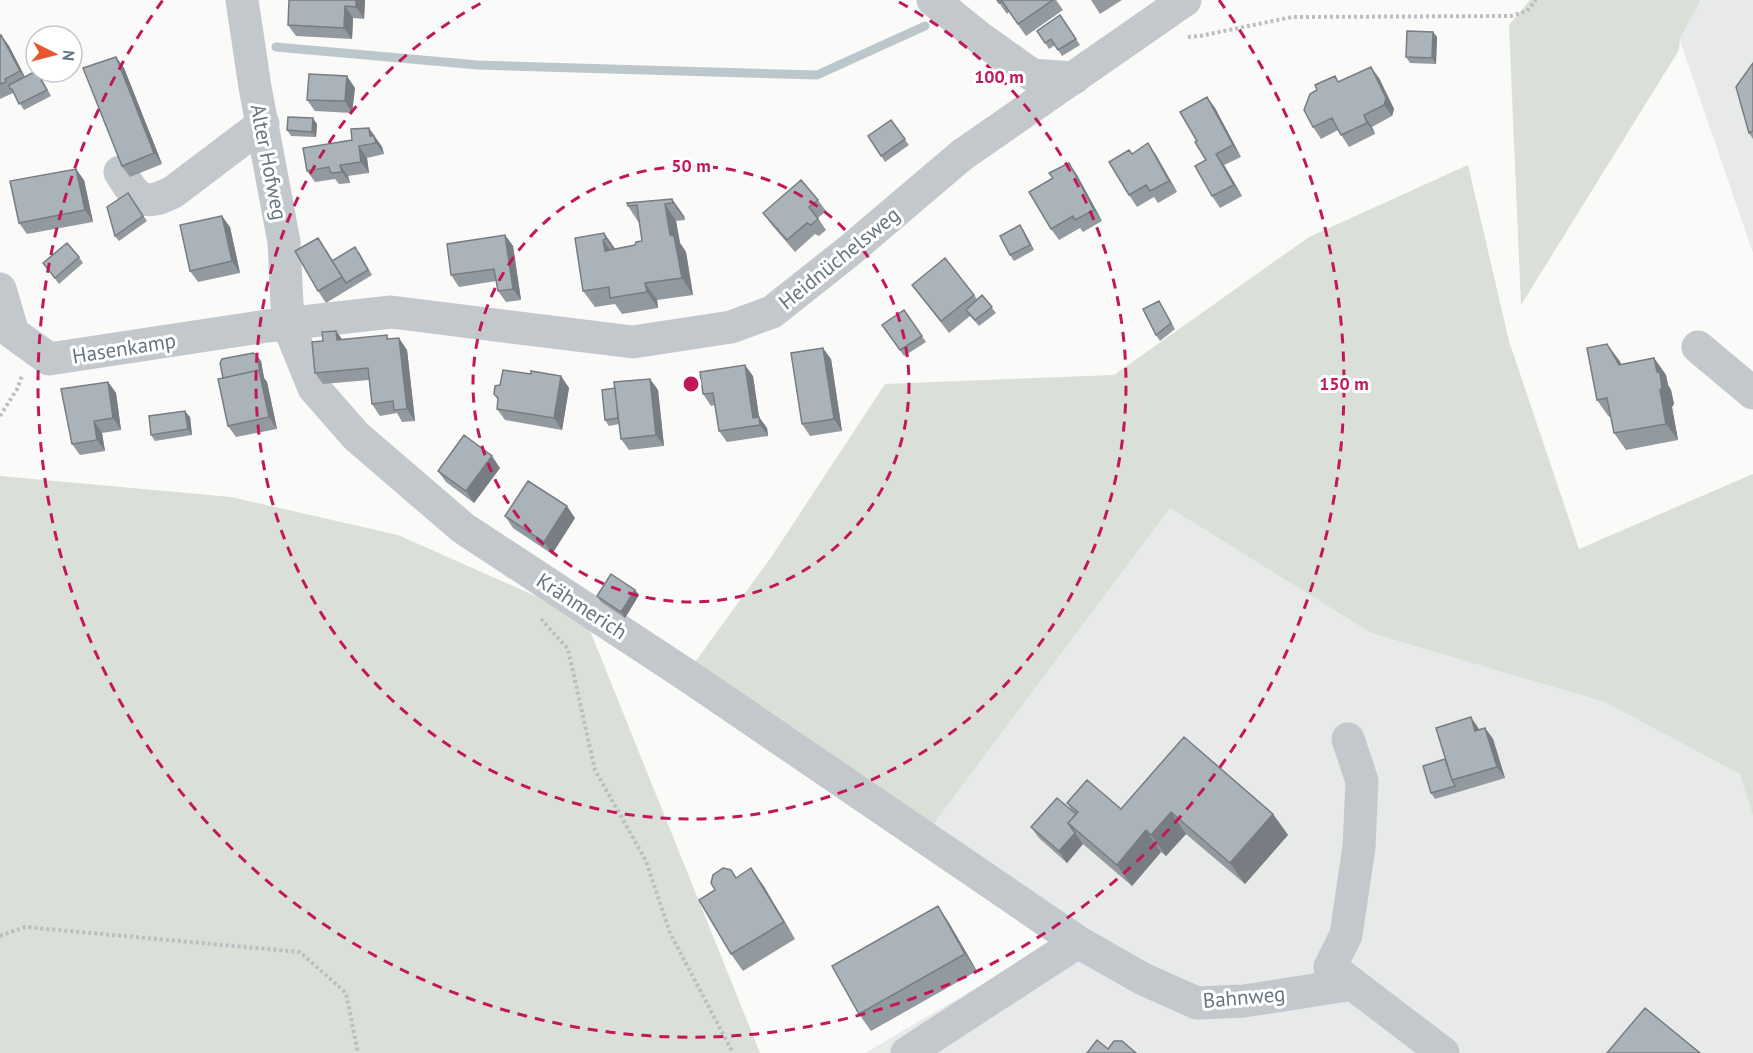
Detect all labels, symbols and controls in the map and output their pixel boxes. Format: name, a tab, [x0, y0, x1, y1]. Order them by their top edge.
north arrow	[24, 24, 84, 84]
text: N	[58, 49, 79, 62]
text: 100 m	[974, 65, 1024, 88]
street label: Alter Hofweg	[245, 102, 293, 222]
text: 50 m	[671, 154, 711, 177]
street label: Heidnüchelsweg	[773, 201, 905, 315]
street label: Hasenkamp	[70, 326, 178, 370]
text: 150 m	[1319, 372, 1369, 395]
centre of rings	[681, 374, 701, 394]
street label: Krähmerich	[532, 567, 632, 645]
street label: Bahnweg	[1202, 980, 1286, 1014]

